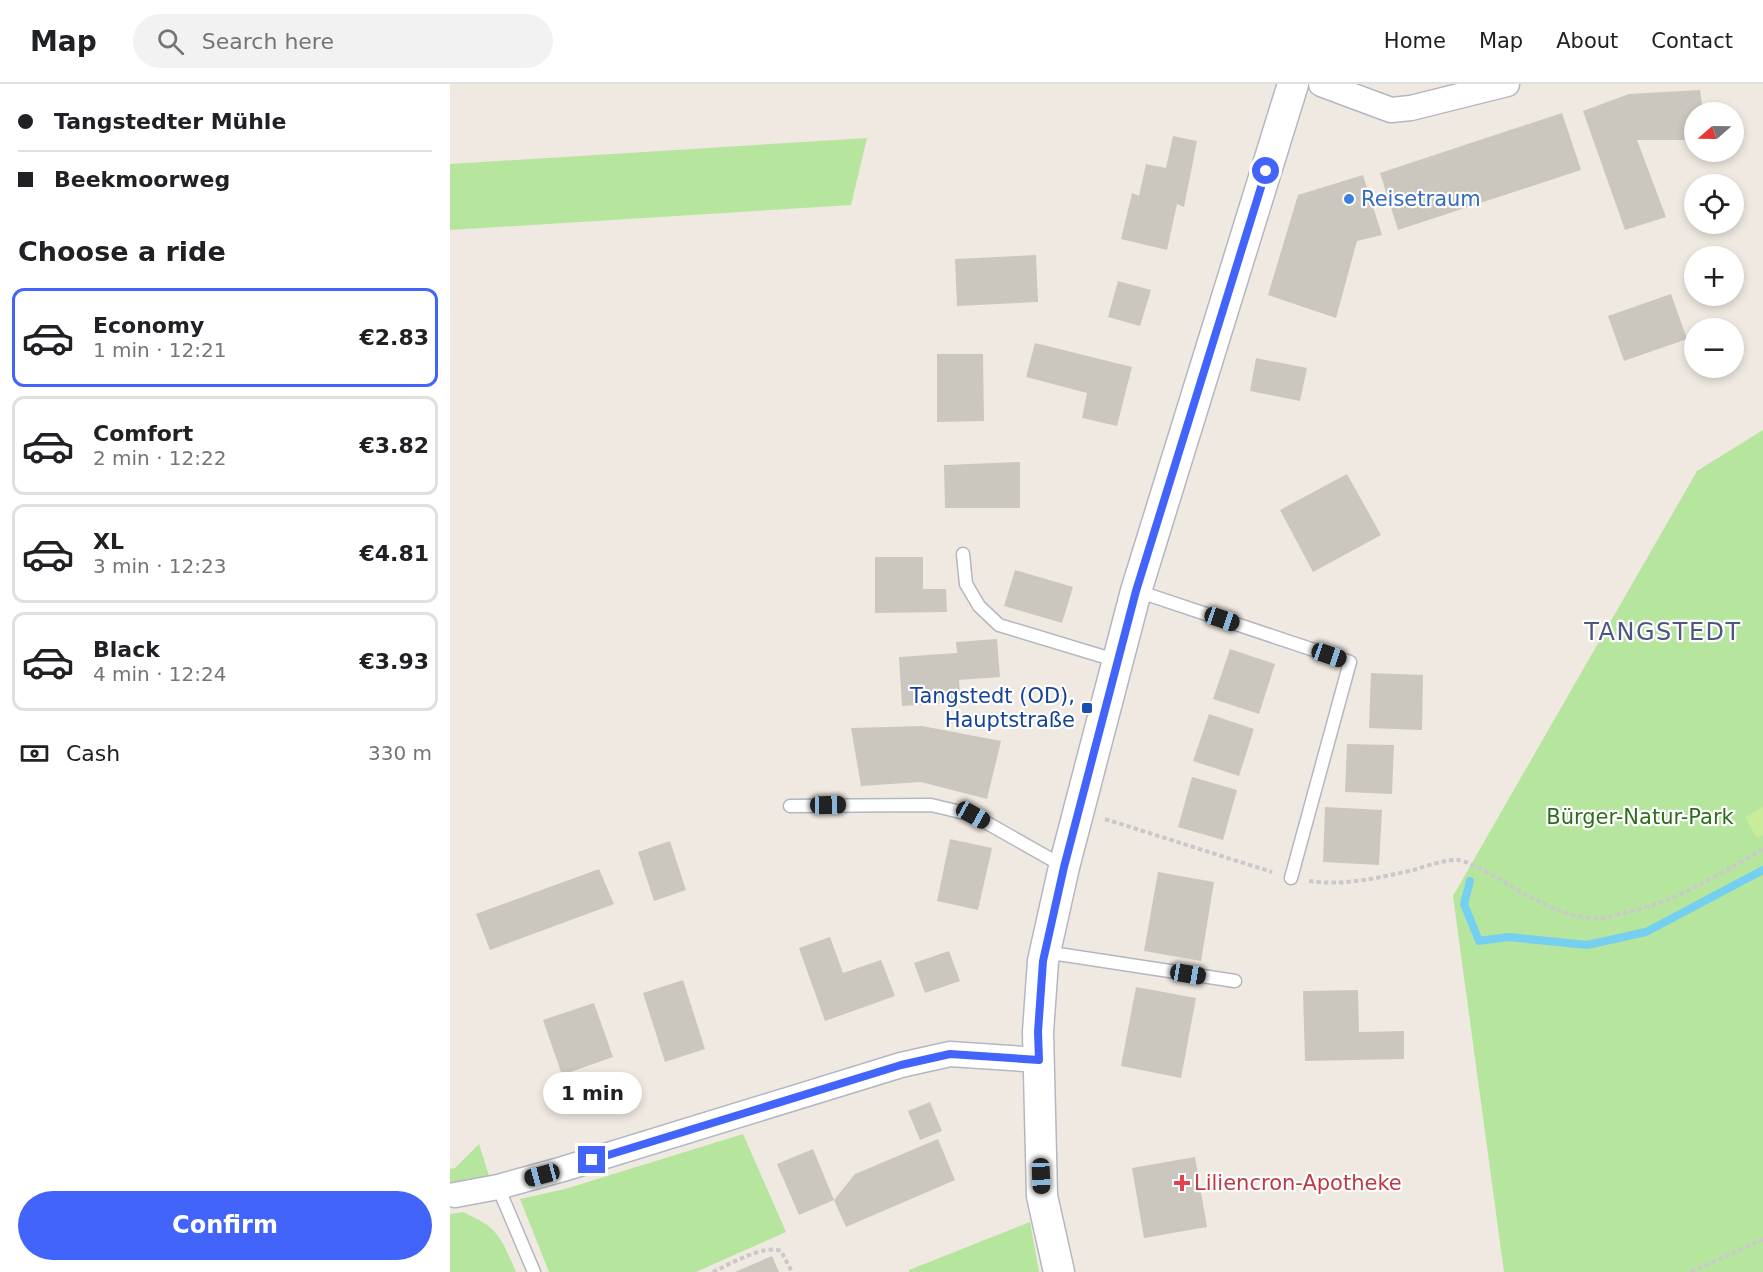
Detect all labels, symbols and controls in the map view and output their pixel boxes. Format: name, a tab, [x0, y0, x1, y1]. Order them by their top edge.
search box	[133, 14, 553, 68]
text: Map	[30, 25, 97, 58]
icon: search	[154, 25, 187, 58]
text: Search here	[202, 29, 334, 54]
text: Home	[1384, 29, 1446, 53]
text: Map	[1479, 29, 1523, 53]
text: About	[1556, 29, 1618, 53]
text: Contact	[1651, 29, 1733, 53]
north arrow	[1684, 102, 1744, 162]
map controls	[1684, 102, 1744, 378]
text: Tangstedter Mühle	[54, 109, 286, 134]
route start	[1252, 157, 1279, 184]
text: Beekmoorweg	[54, 167, 230, 192]
button: locate	[1684, 174, 1744, 234]
place label: Reisetraum	[1361, 187, 1481, 211]
marker: Reisetraum	[1342, 192, 1356, 206]
text: Choose a ride	[18, 236, 226, 267]
button: +	[1684, 246, 1744, 306]
icon: car	[21, 311, 75, 365]
text: Economy	[93, 313, 204, 338]
button: −	[1684, 318, 1744, 378]
text: €2.83	[359, 325, 429, 350]
text: 1 min · 12:21	[93, 338, 227, 362]
icon: car	[21, 419, 75, 473]
text: Comfort	[93, 421, 193, 446]
text: €3.82	[359, 433, 429, 458]
text: 2 min · 12:22	[93, 446, 227, 470]
icon: car	[21, 527, 75, 581]
text: XL	[93, 529, 124, 554]
text: €4.81	[359, 541, 429, 566]
text: 3 min · 12:23	[93, 554, 227, 578]
car	[1202, 605, 1242, 633]
district label: TANGSTEDT	[1583, 618, 1742, 646]
icon: car	[21, 635, 75, 689]
text: Black	[93, 637, 160, 662]
car	[1309, 641, 1349, 669]
text: €3.93	[359, 649, 429, 674]
text: 4 min · 12:24	[93, 662, 227, 686]
place label: Tangstedt (OD), Hauptstraße	[909, 684, 1075, 732]
marker: Tangstedt (OD), Hauptstraße	[1080, 701, 1094, 715]
icon: cash	[18, 737, 51, 770]
text: Cash	[66, 741, 120, 766]
text: 330 m	[368, 741, 432, 765]
car	[810, 796, 846, 814]
car	[953, 798, 993, 832]
park label: Bürger-Natur-Park	[1546, 805, 1735, 829]
car	[1169, 962, 1207, 986]
callout: 1 min	[542, 1073, 642, 1115]
text: 1 min	[561, 1081, 624, 1105]
route end	[578, 1146, 605, 1173]
car	[1031, 1158, 1051, 1194]
car	[522, 1162, 562, 1188]
place label: Liliencron-Apotheke	[1194, 1171, 1402, 1195]
marker: Liliencron-Apotheke	[1175, 1176, 1189, 1190]
button: Confirm	[18, 1191, 432, 1260]

